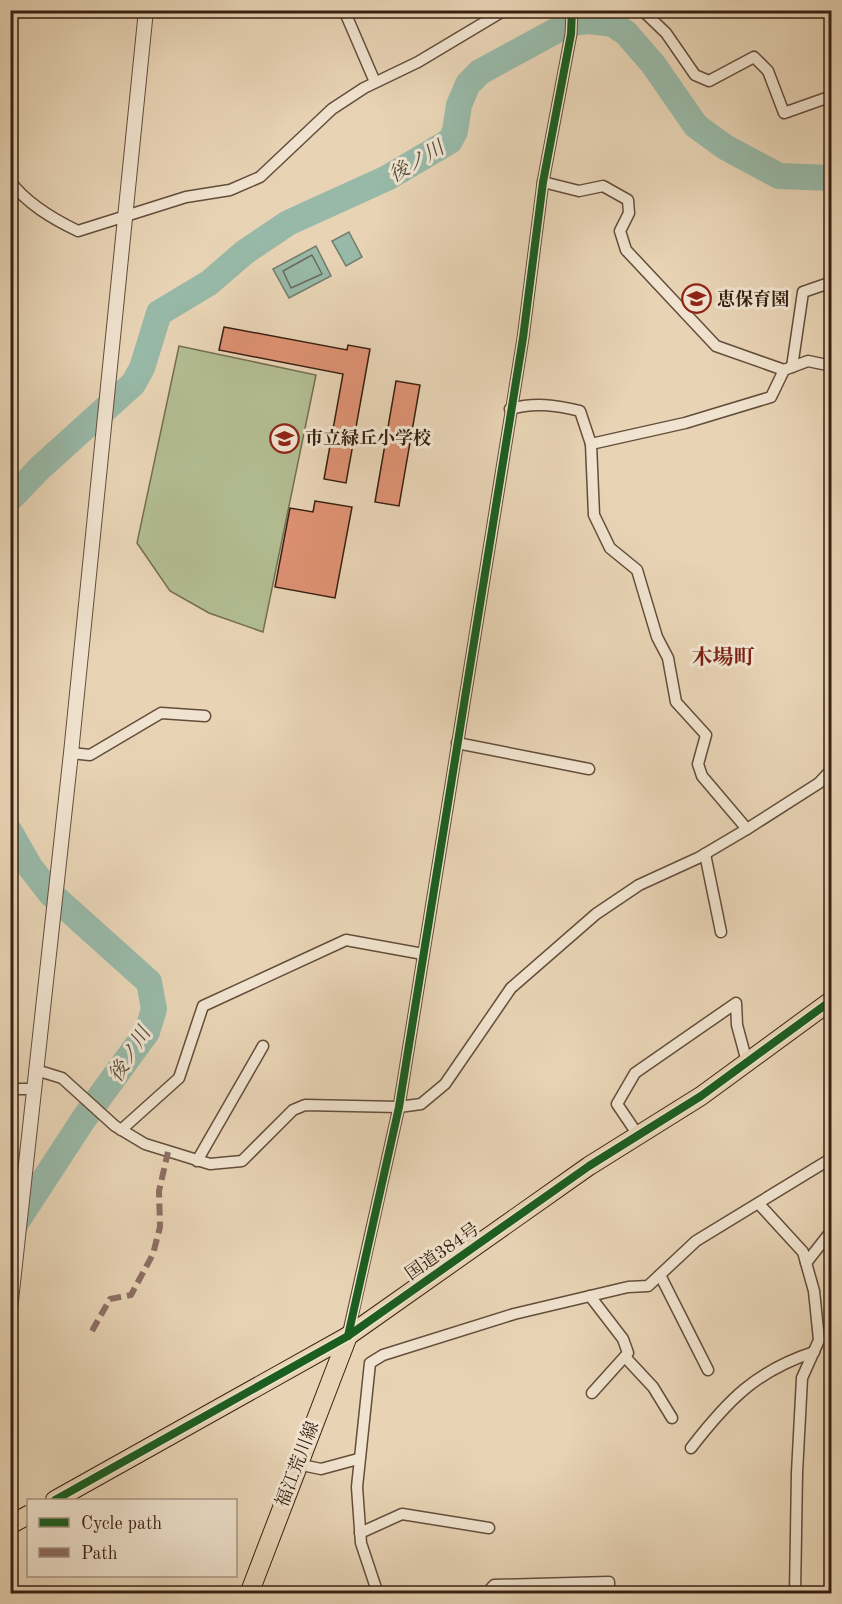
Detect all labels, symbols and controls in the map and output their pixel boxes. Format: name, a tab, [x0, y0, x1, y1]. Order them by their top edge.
water label: 後ノ川	[385, 136, 450, 187]
school or university icon: 恵保育園	[680, 283, 712, 315]
place label: 恵保育園	[717, 289, 789, 309]
school or university icon: 市立緑丘小学校	[268, 422, 300, 454]
place label: 市立緑丘小学校	[305, 428, 431, 448]
district label: 木場町	[692, 646, 755, 669]
water label: 後ノ川	[105, 1022, 156, 1086]
street label: 国道384号	[401, 1218, 483, 1284]
street label: 福江荒川線	[272, 1418, 322, 1510]
legend	[27, 1499, 237, 1577]
text: Cycle path	[81, 1515, 162, 1533]
text: Path	[81, 1545, 118, 1563]

